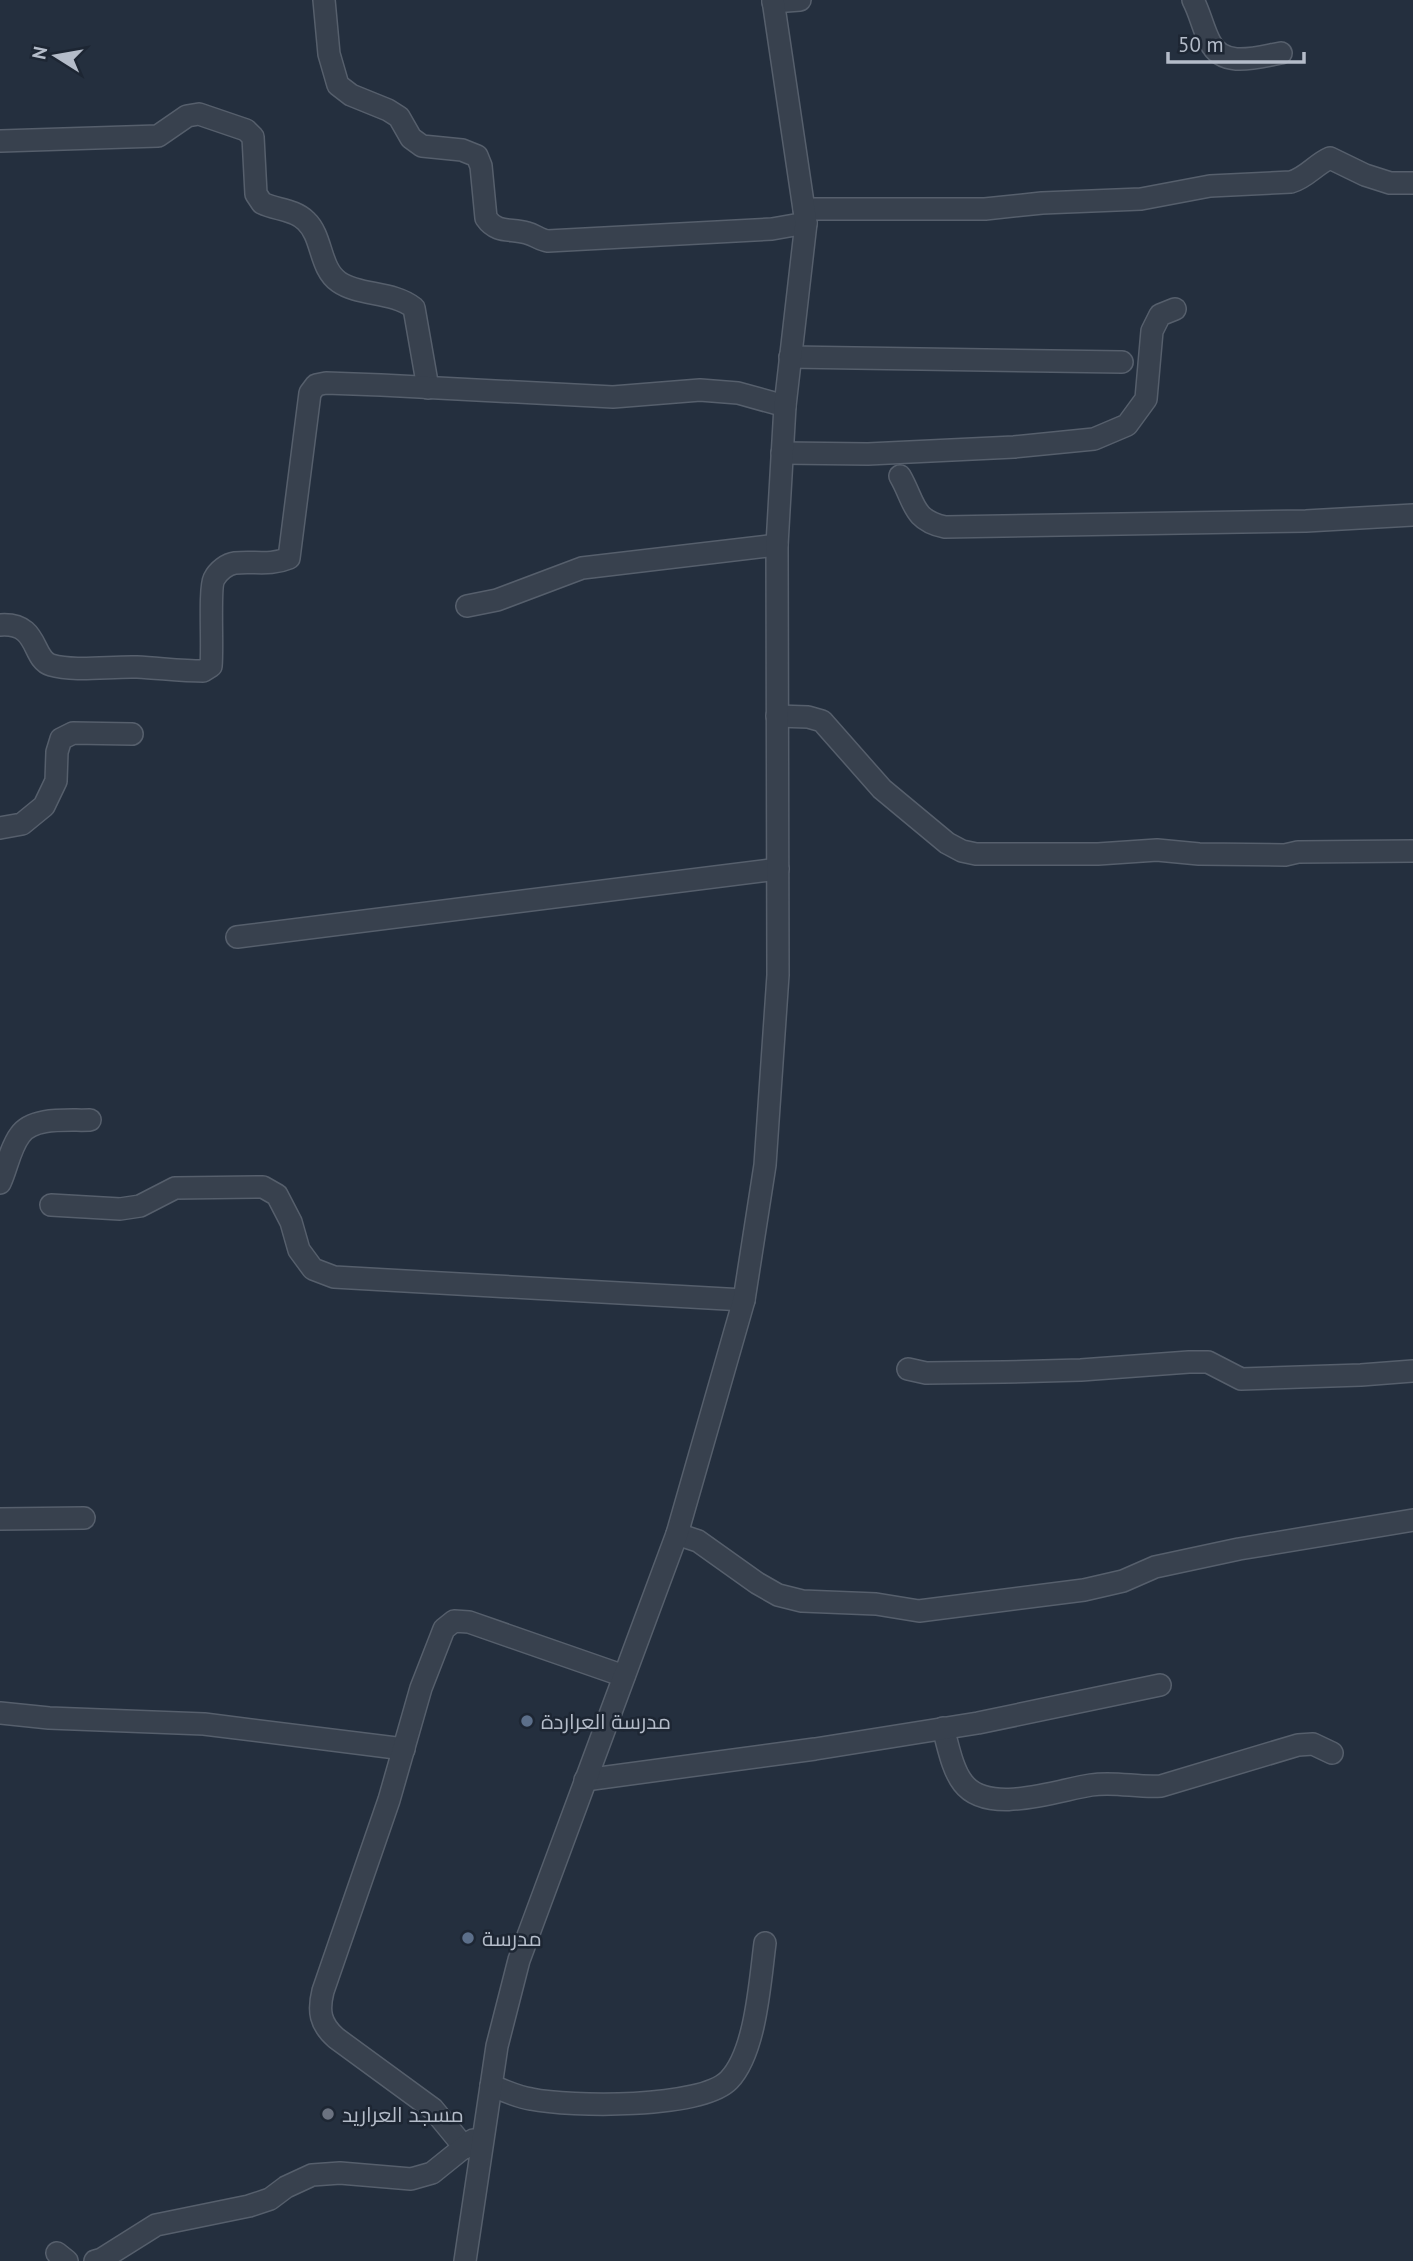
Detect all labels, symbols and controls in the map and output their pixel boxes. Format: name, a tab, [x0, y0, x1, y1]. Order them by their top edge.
north arrow	[21, 21, 91, 91]
scale bar	[1168, 21, 1304, 65]
text: 50 m	[1178, 31, 1224, 58]
text: N	[26, 44, 52, 61]
place label: مدرسة العراردة	[541, 1708, 671, 1735]
marker: مدرسة العراردة	[519, 1713, 535, 1729]
place label: مدرسة	[482, 1925, 542, 1952]
marker: مدرسة	[460, 1930, 476, 1946]
place label: مسجد العراريد	[342, 2101, 464, 2128]
marker: مسجد العراريد	[320, 2106, 336, 2122]

